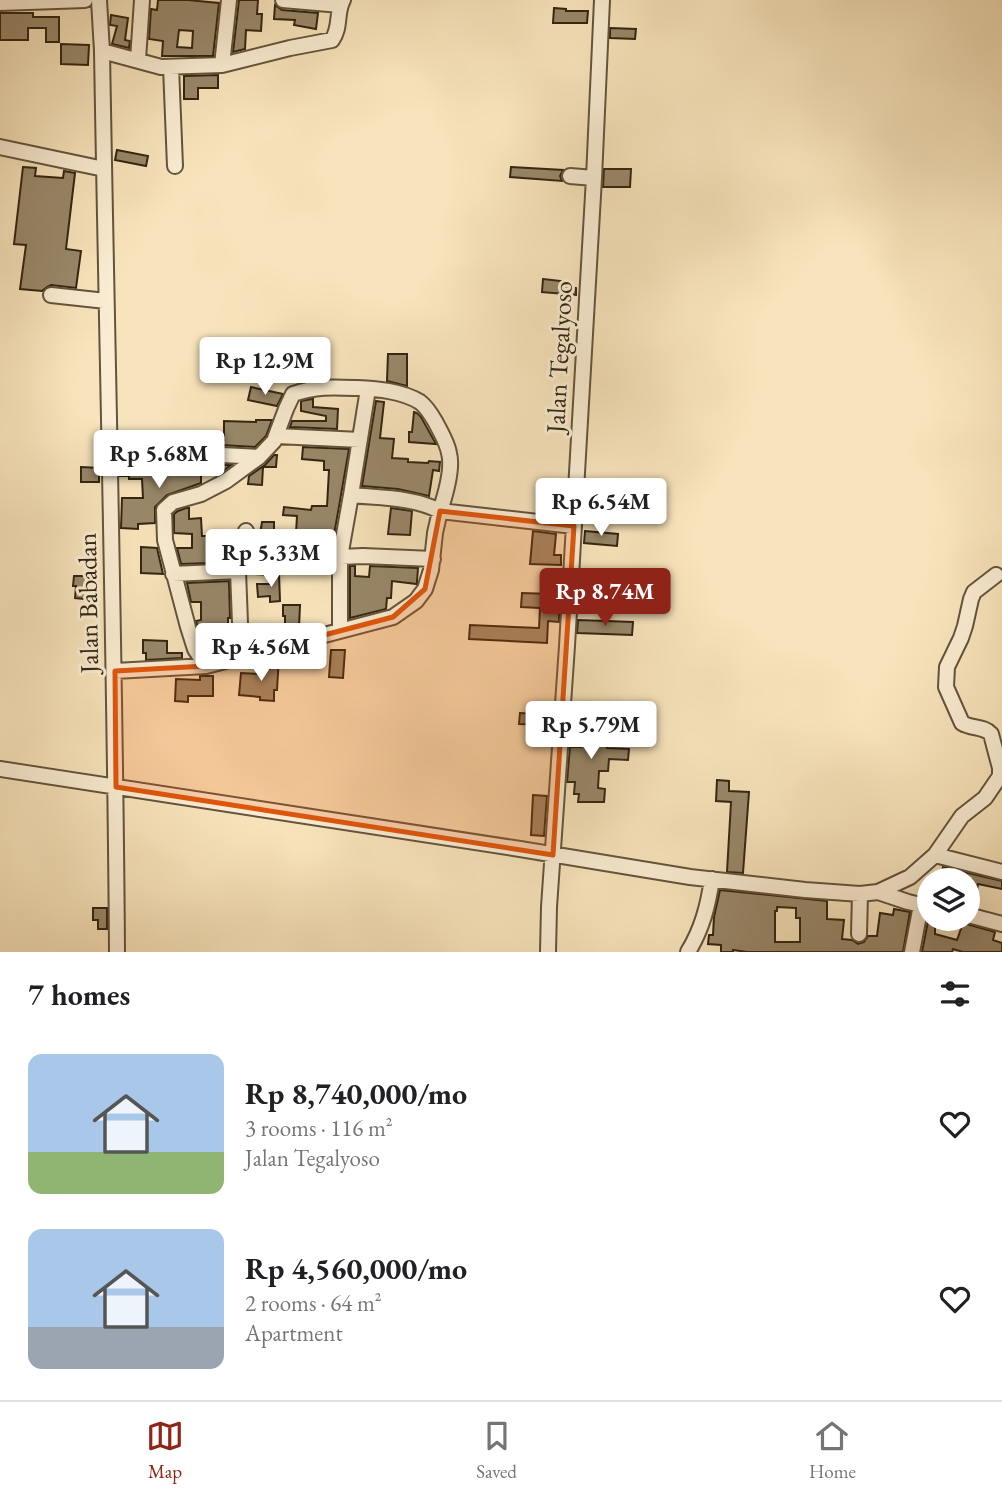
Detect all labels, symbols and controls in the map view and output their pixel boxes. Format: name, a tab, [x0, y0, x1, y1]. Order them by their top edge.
street label: Jalan Tegalyoso	[538, 280, 580, 436]
pin: Rp 12.9M	[193, 338, 337, 397]
text: Rp 12.9M	[216, 345, 314, 375]
pin: Rp 5.68M	[87, 430, 231, 490]
text: Rp 5.68M	[110, 438, 208, 468]
pin: Rp 6.54M	[529, 478, 673, 538]
text: Rp 6.54M	[552, 486, 650, 516]
pin: Rp 5.33M	[199, 530, 343, 589]
street label: Jalan Babadan	[70, 532, 106, 676]
text: Rp 5.33M	[222, 537, 320, 567]
pin: Rp 8.74M	[533, 568, 677, 628]
text: Rp 8.74M	[556, 576, 654, 606]
pin: Rp 4.56M	[189, 624, 333, 683]
text: Rp 4.56M	[212, 631, 310, 661]
pin: Rp 5.79M	[519, 702, 663, 761]
text: Rp 5.79M	[542, 709, 640, 739]
map controls	[917, 868, 980, 931]
button: layers	[917, 868, 980, 931]
text: 7 homes	[28, 975, 130, 1014]
icon: filters	[936, 975, 974, 1013]
text: Rp 8,740,000/mo	[245, 1074, 467, 1113]
icon: home	[84, 1082, 168, 1166]
icon: heart	[936, 1105, 974, 1143]
text: 3 rooms · 116 m²	[245, 1113, 393, 1143]
text: Jalan Tegalyoso	[245, 1143, 380, 1173]
text: Rp 4,560,000/mo	[245, 1249, 467, 1288]
icon: home	[84, 1257, 168, 1341]
icon: heart	[936, 1280, 974, 1318]
text: 2 rooms · 64 m²	[245, 1288, 382, 1318]
text: Apartment	[245, 1318, 343, 1348]
tab: Map	[146, 1417, 184, 1484]
tab: Saved	[476, 1417, 517, 1484]
tab: Home	[809, 1417, 856, 1484]

